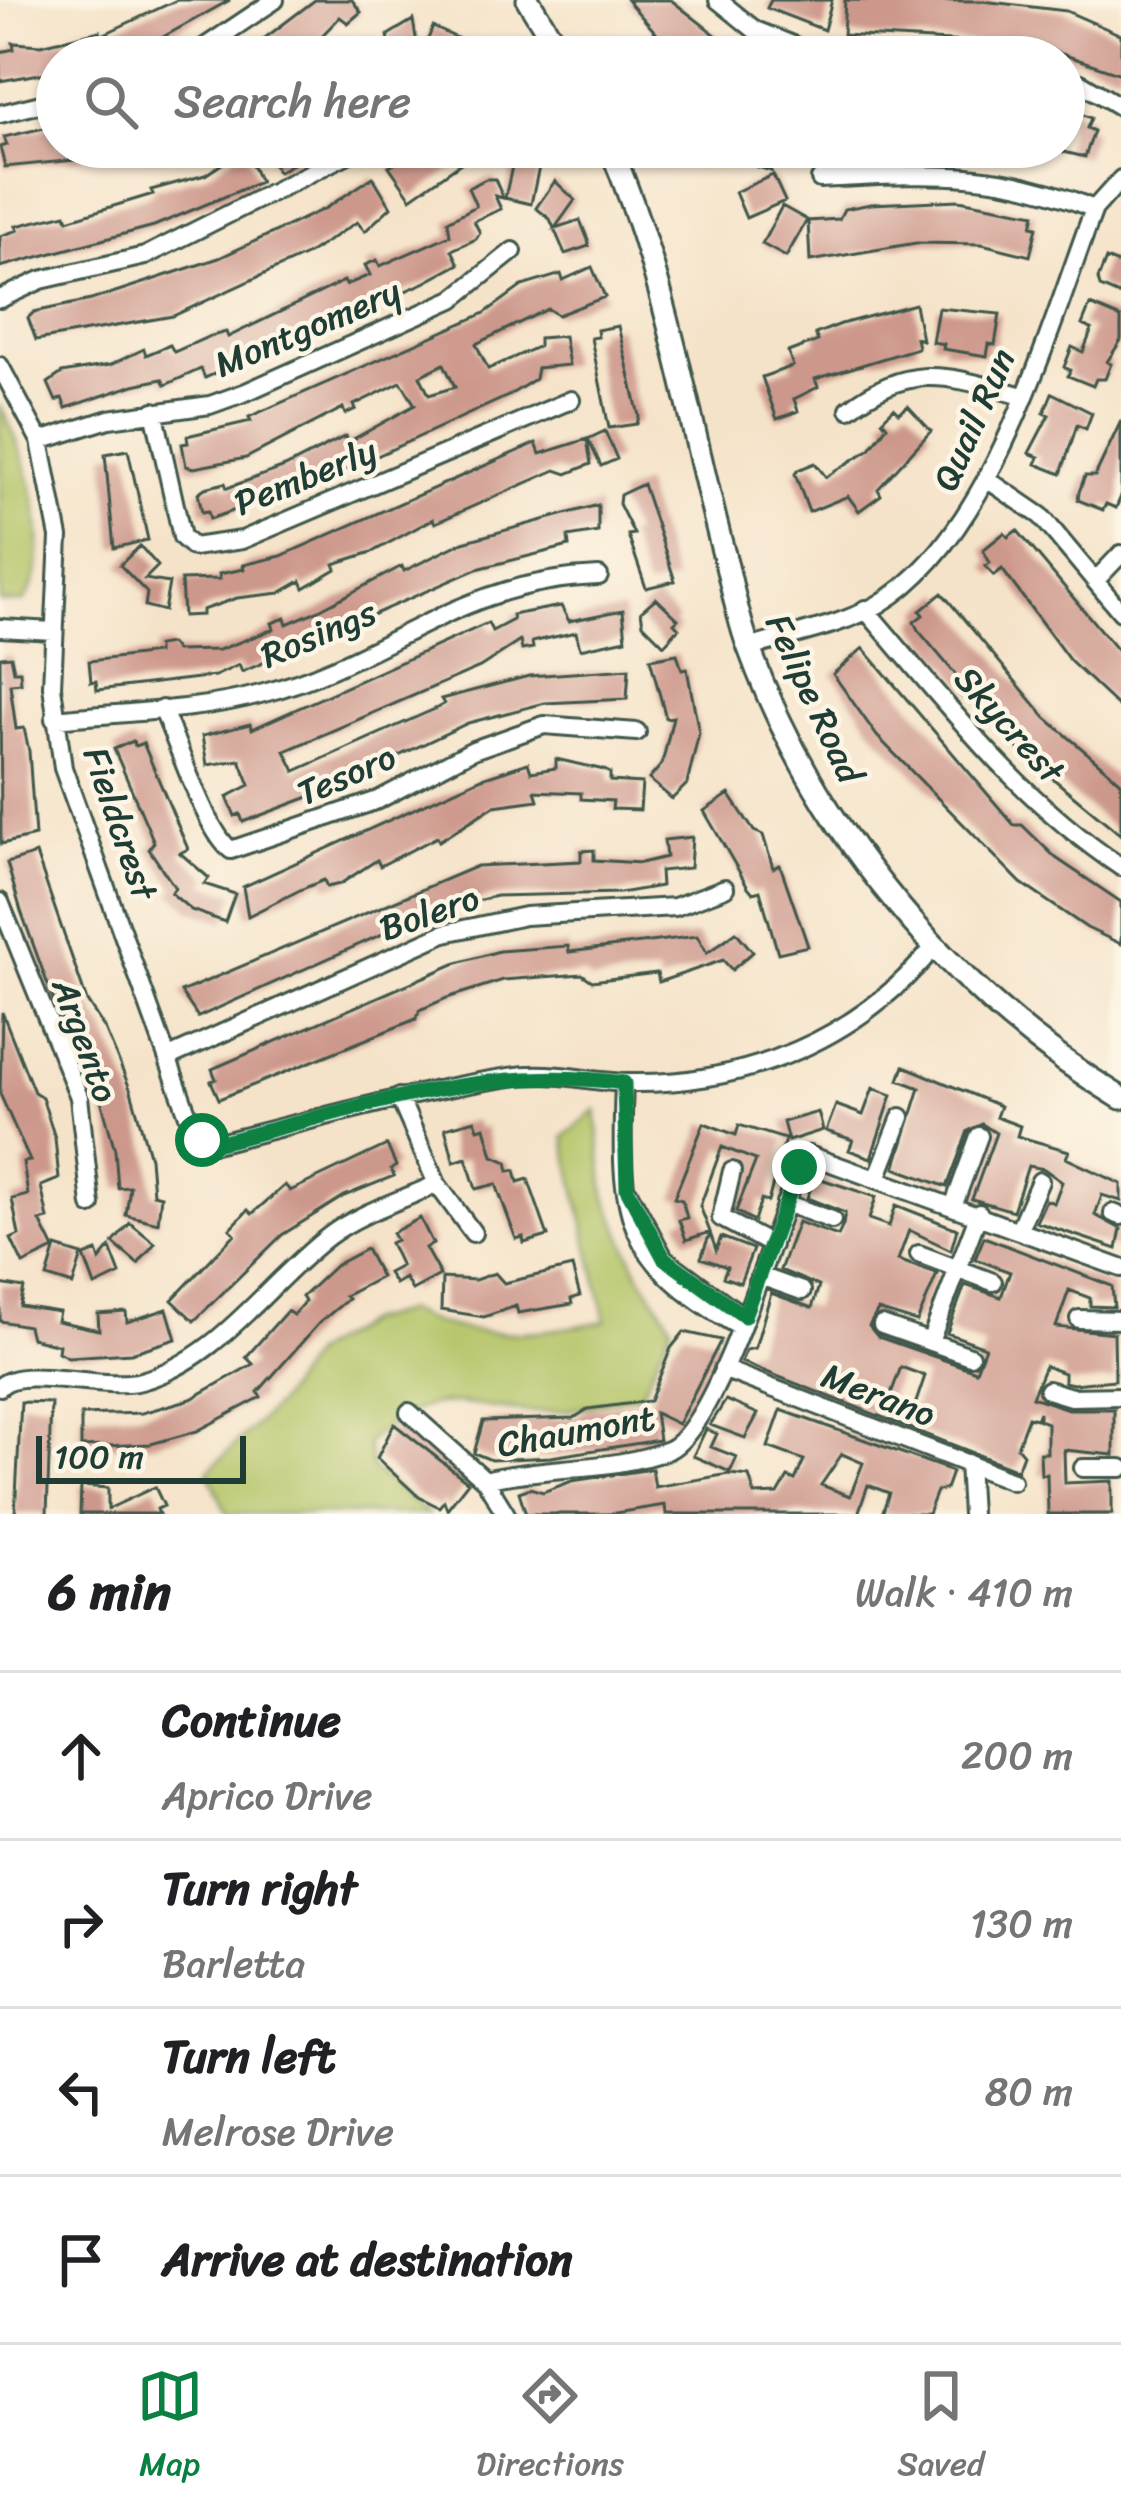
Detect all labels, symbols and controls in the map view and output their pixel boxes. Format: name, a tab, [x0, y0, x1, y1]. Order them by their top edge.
search box	[36, 36, 1085, 168]
text: Search here	[174, 62, 411, 142]
icon: search	[78, 69, 144, 135]
street label: Montgomery	[204, 260, 411, 396]
street label: Quail Run	[914, 338, 1034, 501]
street label: Pemberly	[224, 419, 387, 535]
street label: Rosings	[250, 581, 387, 687]
street label: Felipe Road	[747, 603, 882, 796]
street label: Skycrest	[938, 650, 1082, 800]
street label: Tesoro	[287, 725, 406, 824]
street label: Fieldcrest	[64, 738, 177, 910]
street label: Bolero	[371, 866, 488, 960]
street label: Argento	[33, 968, 137, 1112]
route start	[175, 1113, 229, 1167]
route end	[772, 1140, 826, 1194]
street label: Merano	[812, 1344, 945, 1446]
street label: Chaumont	[492, 1386, 660, 1476]
text: 100 m	[54, 1428, 144, 1486]
scale bar	[36, 1430, 246, 1483]
text: 6 min	[48, 1547, 171, 1637]
text: Walk · 410 m	[855, 1558, 1073, 1627]
text: Continue	[162, 1681, 341, 1761]
text: 200 m	[961, 1721, 1073, 1790]
icon: ahead	[48, 1723, 114, 1789]
text: Aprico Drive	[162, 1761, 373, 1830]
text: Turn right	[162, 1849, 357, 1929]
text: 130 m	[970, 1889, 1073, 1958]
icon: right	[48, 1891, 114, 1957]
text: Barletta	[162, 1929, 305, 1998]
text: Turn left	[162, 2017, 335, 2097]
text: 80 m	[985, 2057, 1073, 2126]
icon: left	[48, 2059, 114, 2125]
text: Melrose Drive	[162, 2097, 394, 2166]
text: Arrive at destination	[162, 2220, 572, 2300]
icon: arrive	[48, 2227, 114, 2293]
tab: Map	[137, 2363, 203, 2493]
tab: Directions	[476, 2363, 624, 2493]
tab: Saved	[897, 2363, 984, 2493]

